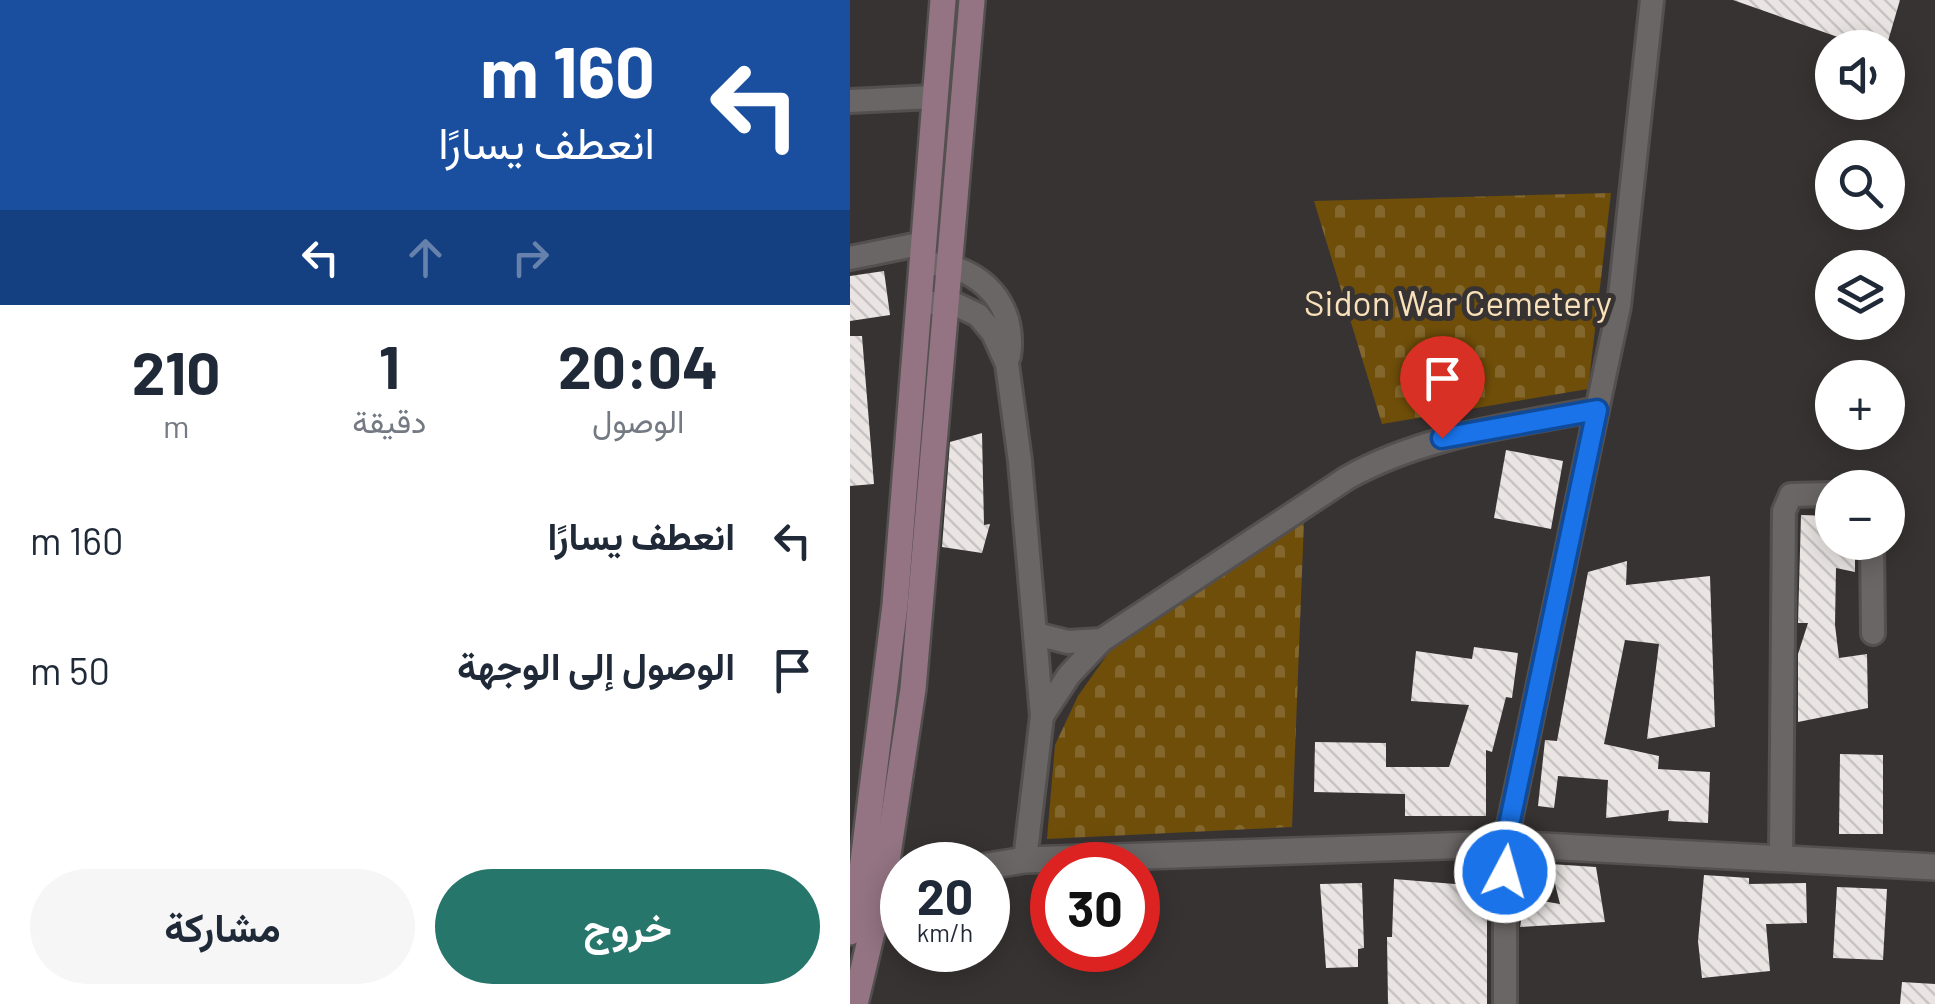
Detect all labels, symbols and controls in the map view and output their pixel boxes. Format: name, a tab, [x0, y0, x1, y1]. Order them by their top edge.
text: 160 m	[480, 28, 655, 112]
map controls	[1815, 30, 1905, 560]
button: sound	[1815, 30, 1905, 120]
icon: left	[690, 40, 820, 170]
text: انعطف يسارًا	[438, 114, 655, 168]
button: search	[1815, 140, 1905, 230]
icon: left	[293, 230, 348, 285]
icon: ahead	[398, 230, 453, 285]
icon: right	[503, 230, 558, 285]
button: layers	[1815, 250, 1905, 340]
park label: Sidon War Cemetery	[1304, 281, 1612, 323]
text: 1	[379, 329, 400, 401]
text: 20:04	[558, 329, 718, 401]
text: 210	[132, 335, 221, 407]
pin	[1400, 336, 1485, 439]
icon: arrive	[1415, 351, 1470, 406]
button: +	[1815, 360, 1905, 450]
text: دقيقة	[352, 401, 426, 439]
text: الوصول	[592, 401, 684, 439]
text: m	[163, 406, 189, 444]
button: −	[1815, 470, 1905, 560]
text: انعطف يسارًا	[548, 512, 735, 558]
icon: left	[765, 513, 820, 568]
text: 160 m	[30, 517, 123, 563]
text: الوصول إلى الوجهة	[457, 642, 735, 688]
icon: arrive	[765, 643, 820, 698]
text: 50 m	[30, 647, 110, 693]
position arrow	[1453, 820, 1557, 924]
speed limit sign: 30	[1030, 842, 1160, 972]
text: 20	[917, 865, 973, 925]
button: مشاركة	[30, 869, 415, 984]
button: خروج	[435, 869, 820, 984]
text: km/h	[917, 917, 973, 947]

